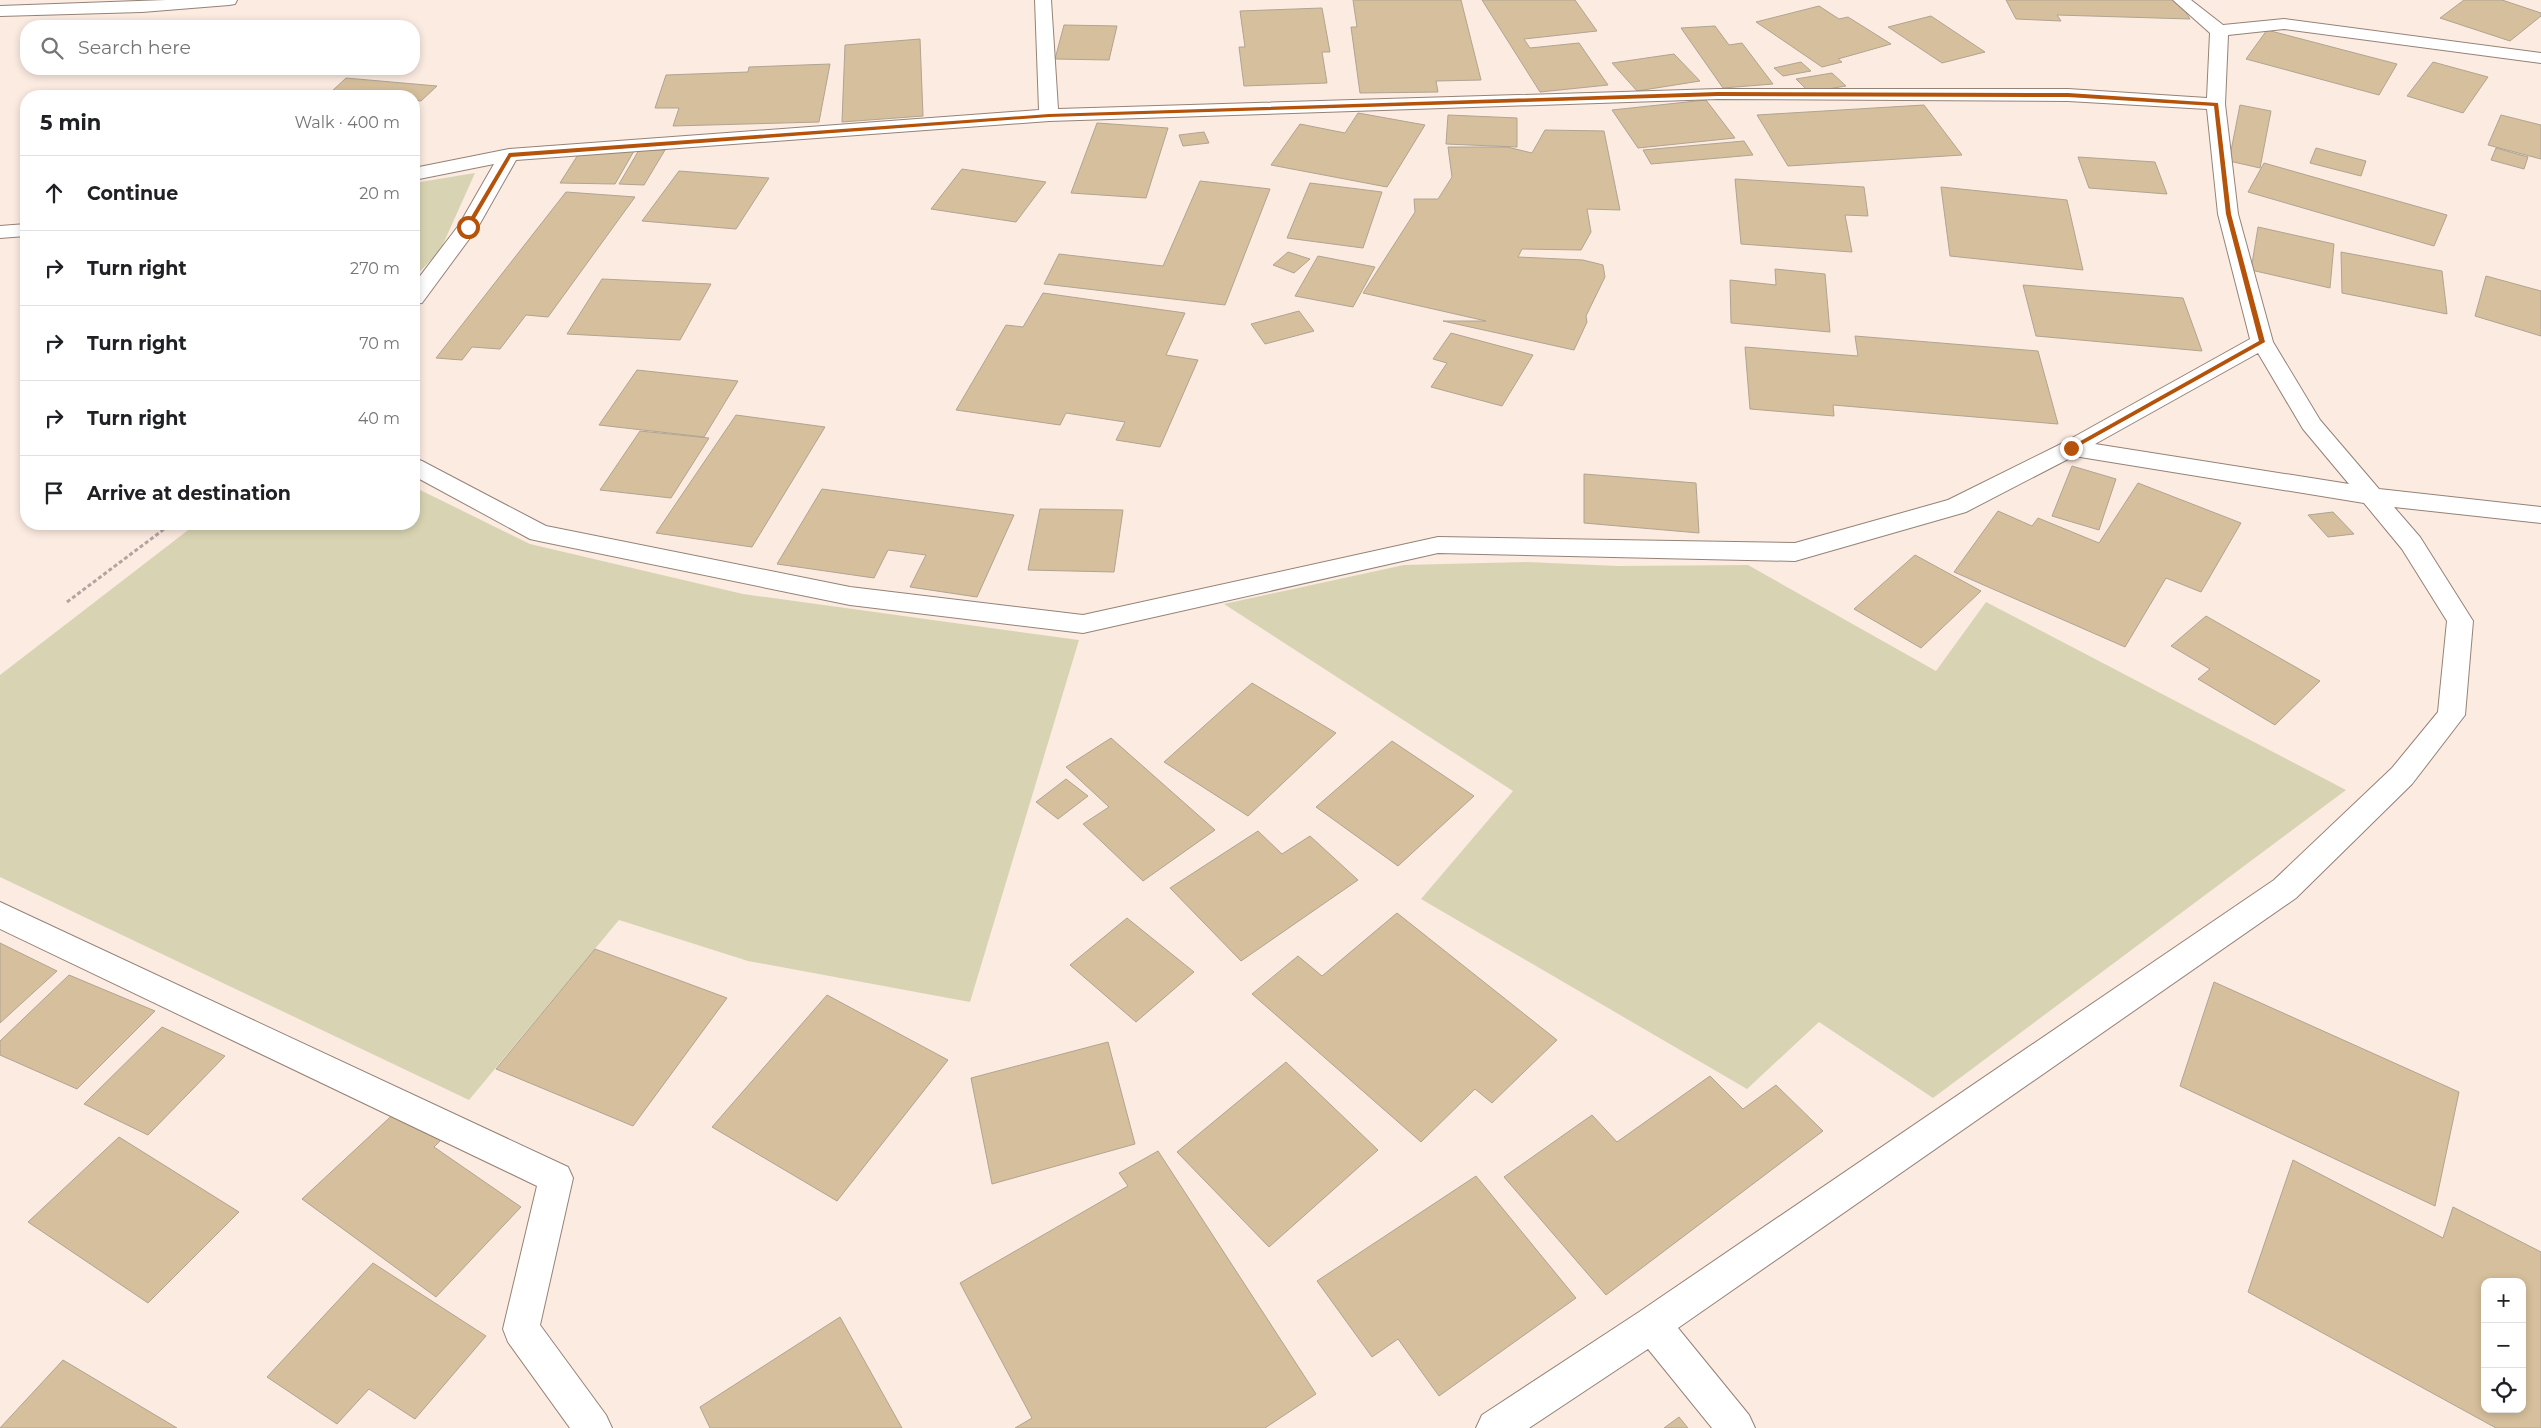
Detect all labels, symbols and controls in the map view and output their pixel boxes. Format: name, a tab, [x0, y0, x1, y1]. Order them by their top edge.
search box	[20, 20, 420, 75]
icon: search	[38, 34, 66, 62]
text: Search here	[78, 36, 191, 59]
text: 5 min	[40, 110, 101, 135]
text: Walk · 400 m	[294, 113, 400, 132]
icon: ahead	[40, 179, 68, 207]
text: Continue	[87, 182, 178, 205]
text: 20 m	[359, 184, 400, 203]
route start	[457, 216, 480, 239]
icon: right	[40, 254, 68, 282]
text: Turn right	[87, 257, 187, 280]
text: 270 m	[350, 259, 400, 278]
icon: right	[40, 329, 68, 357]
text: Turn right	[87, 332, 187, 355]
text: 70 m	[359, 334, 400, 353]
icon: right	[40, 404, 68, 432]
text: Turn right	[87, 407, 187, 430]
text: 40 m	[358, 409, 400, 428]
route end	[2060, 437, 2083, 460]
icon: arrive	[40, 479, 68, 507]
text: Arrive at destination	[87, 482, 291, 505]
map controls	[2481, 1278, 2526, 1413]
button: +	[2481, 1278, 2526, 1323]
button: −	[2481, 1323, 2526, 1368]
button: locate	[2481, 1368, 2526, 1413]

